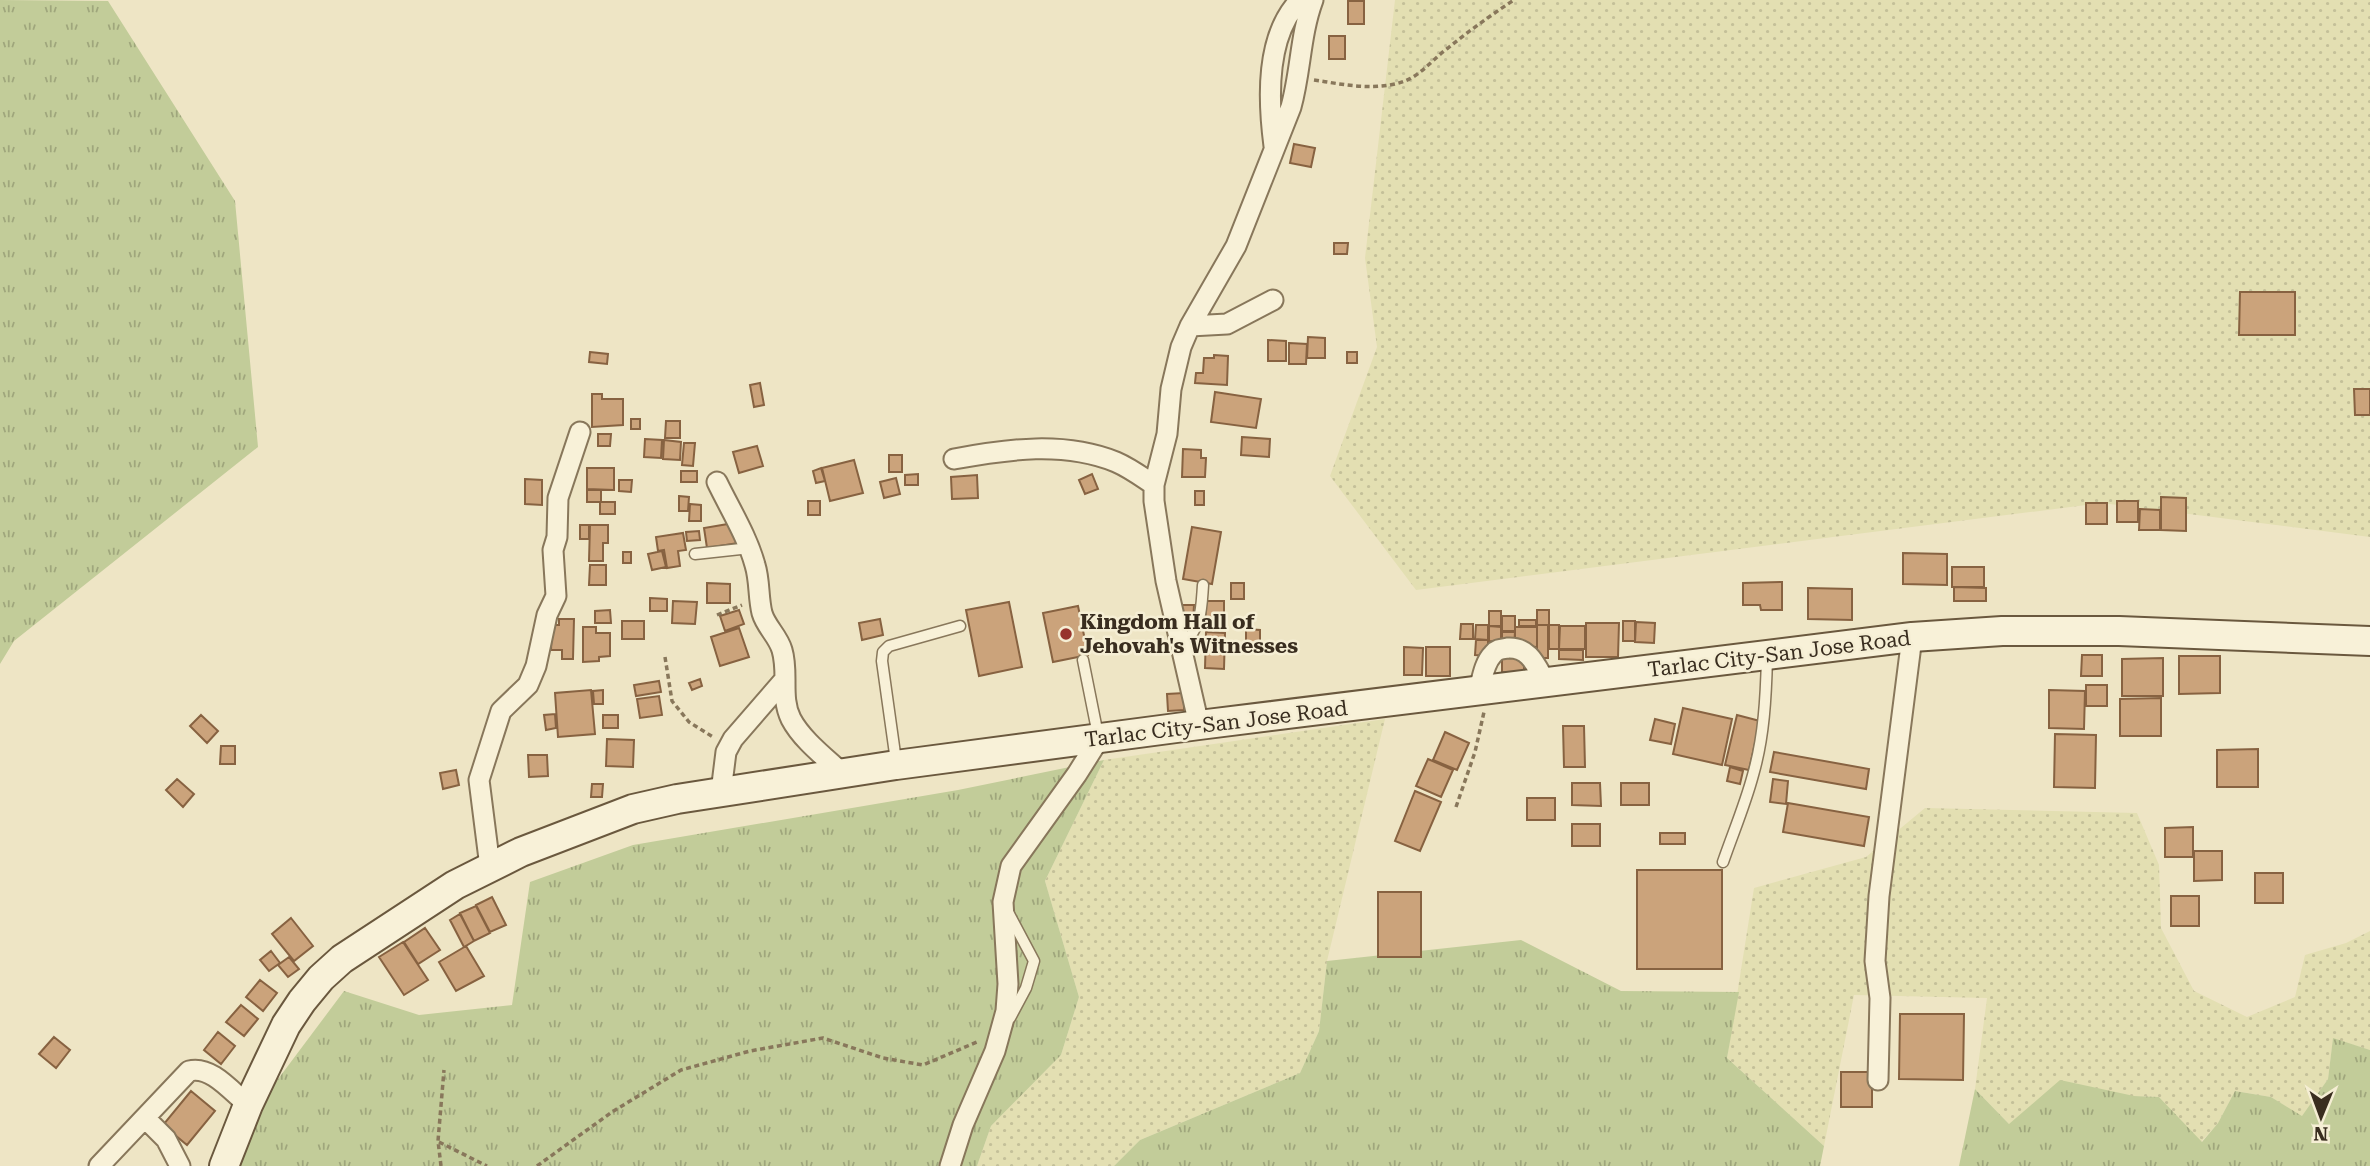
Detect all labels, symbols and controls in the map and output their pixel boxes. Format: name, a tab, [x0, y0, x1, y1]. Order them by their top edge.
place label: Kingdom Hall of Jehovah's Witnesses	[1080, 610, 1298, 658]
marker: Kingdom Hall of Jehovah's Witnesses	[1058, 626, 1074, 642]
street label: Tarlac City-San Jose Road	[1646, 626, 1912, 682]
street label: Tarlac City-San Jose Road	[1083, 696, 1349, 752]
north arrow	[2286, 1082, 2356, 1152]
text: N	[2313, 1122, 2328, 1145]

